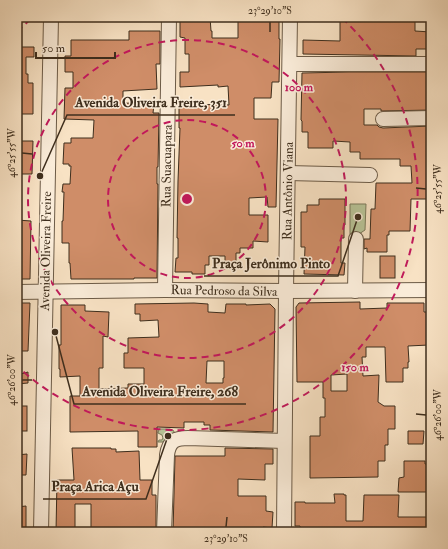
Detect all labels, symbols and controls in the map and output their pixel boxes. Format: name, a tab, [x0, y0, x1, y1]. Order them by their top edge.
text: 23°29'10"S	[248, 5, 292, 17]
scale bar	[36, 34, 115, 60]
text: 50 m	[42, 41, 66, 56]
text: 100 m	[285, 80, 314, 95]
callout: Avenida Oliveira Freire, 351	[67, 89, 235, 115]
text: Avenida Oliveira Freire, 351	[74, 94, 227, 111]
street label: Rua Suacuapara	[158, 124, 177, 207]
text: 46°25'55"W	[6, 128, 18, 178]
text: 50 m	[231, 136, 255, 151]
street label: Rua Antônio Viana	[279, 141, 297, 240]
text: 46°25'55"W	[432, 164, 444, 214]
street label: Avenida Oliveira Freire	[37, 190, 55, 312]
centre of rings	[180, 192, 194, 206]
callout: Praça Jerônimo Pinto	[204, 250, 338, 276]
text: Praça Jerônimo Pinto	[212, 255, 330, 273]
street label: Rua Pedroso da Silva	[170, 282, 278, 300]
text: 46°26'00"W	[6, 353, 18, 406]
text: 150 m	[341, 360, 369, 375]
callout: Avenida Oliveira Freire, 268	[74, 378, 246, 404]
text: Avenida Oliveira Freire, 268	[81, 383, 238, 400]
text: 46°26'00"W	[432, 388, 444, 441]
callout: Praça Arica Açu	[43, 473, 146, 499]
text: Praça Arica Açu	[51, 478, 139, 495]
text: 23°29'10"S	[204, 533, 248, 545]

